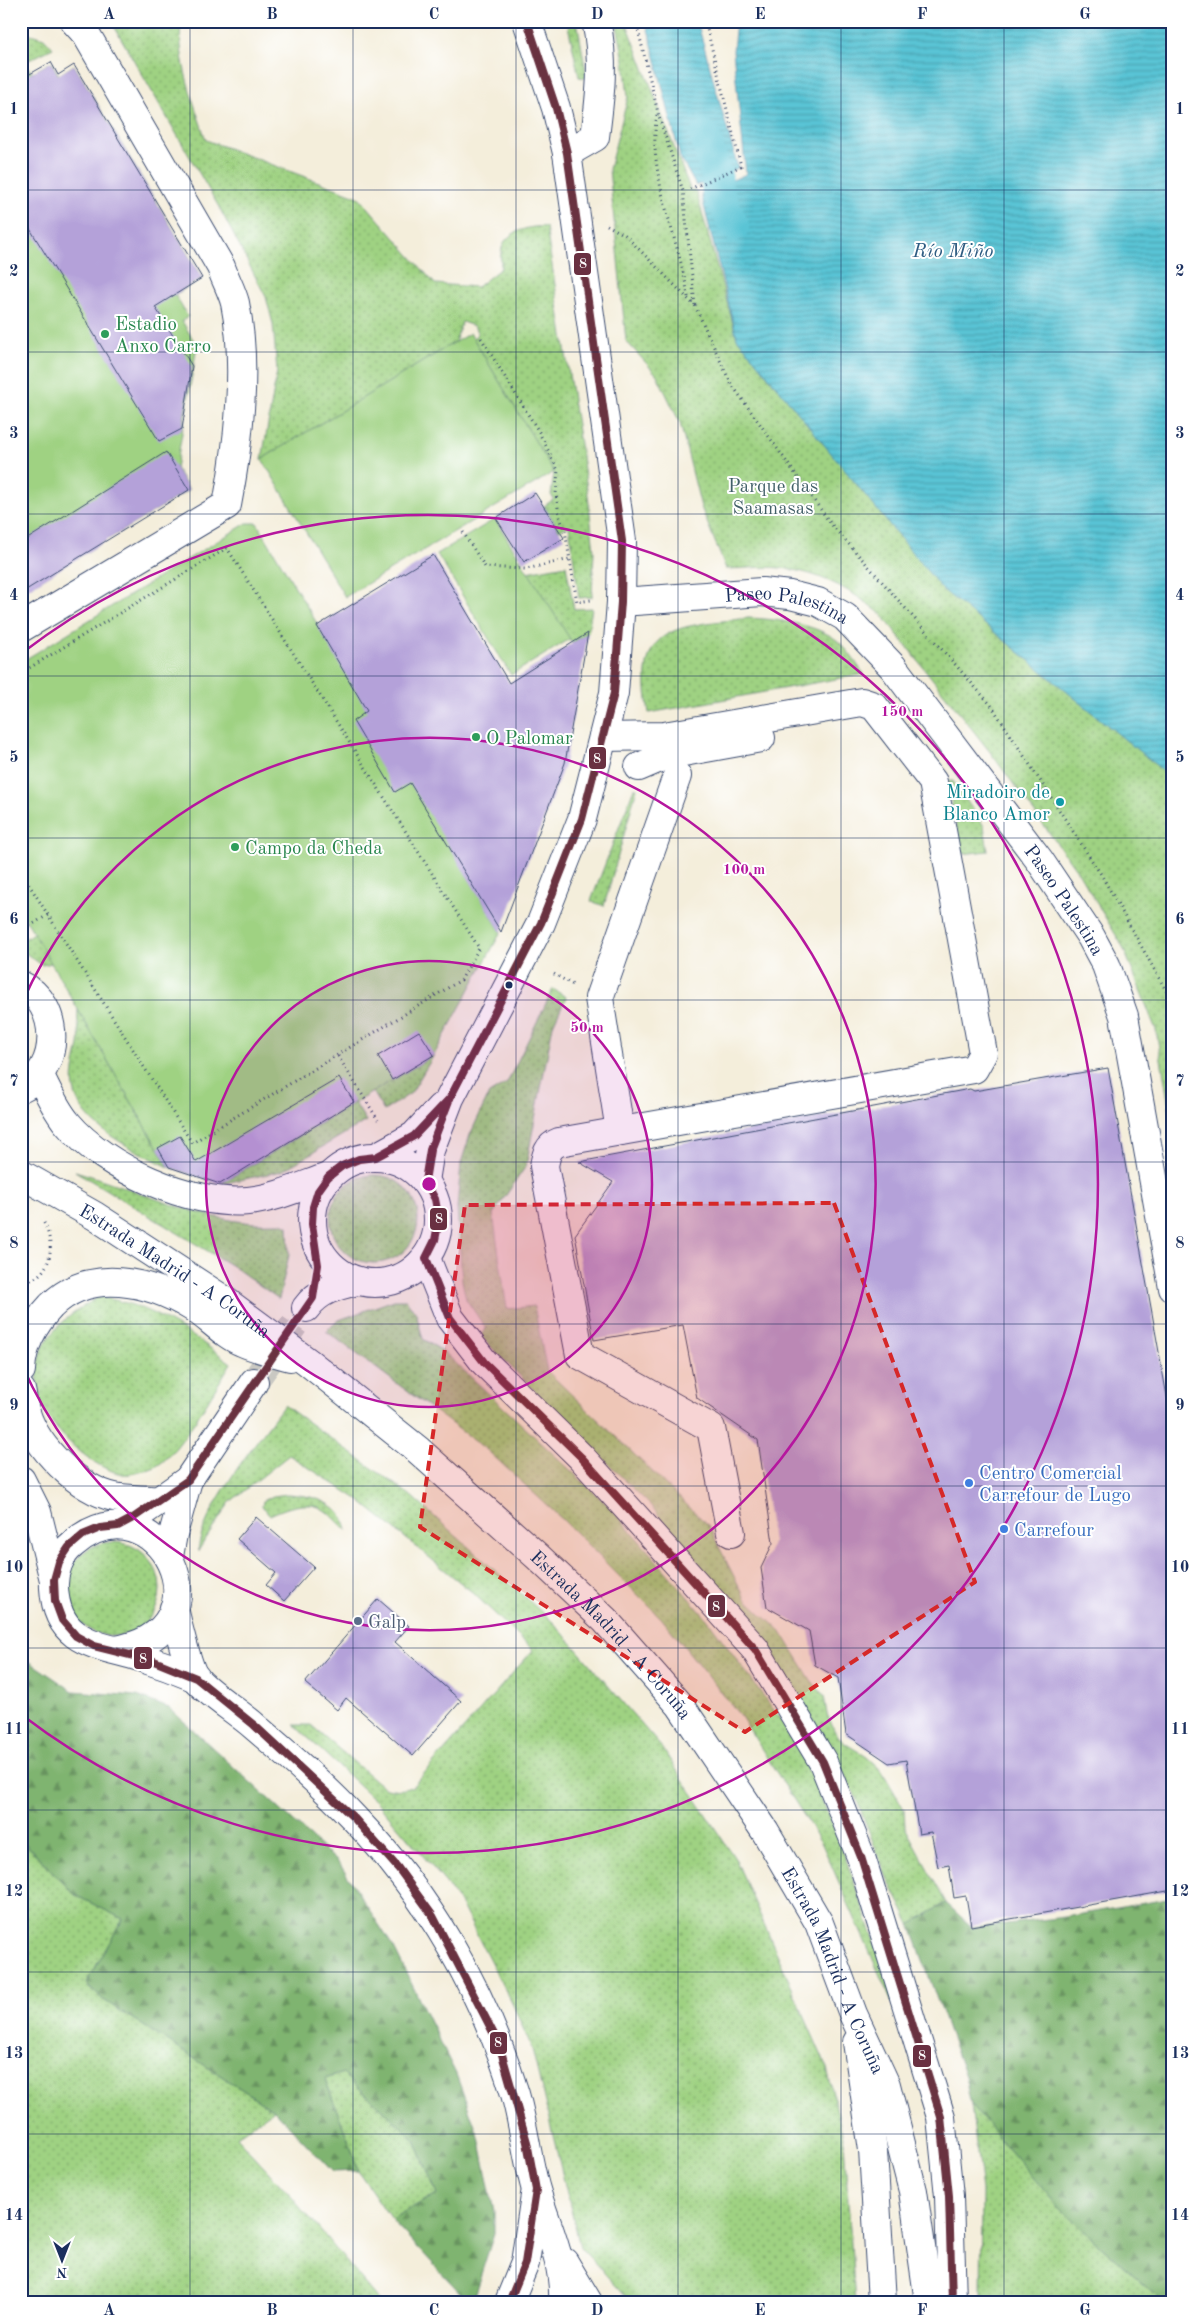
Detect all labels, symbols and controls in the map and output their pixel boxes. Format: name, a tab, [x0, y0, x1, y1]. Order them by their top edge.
text: A	[103, 7, 115, 23]
text: B	[266, 7, 278, 23]
text: C	[429, 7, 439, 23]
text: D	[591, 7, 603, 23]
text: E	[754, 7, 766, 23]
text: F	[917, 7, 928, 23]
text: G	[1079, 7, 1091, 23]
text: 1	[9, 102, 19, 118]
text: 1	[1175, 102, 1185, 118]
water label: Río Miño	[911, 242, 994, 262]
line badge: 8	[573, 252, 592, 276]
text: 8	[579, 257, 587, 271]
text: 2	[9, 264, 19, 280]
text: 2	[1175, 264, 1185, 280]
place label: Estadio Anxo Carro	[115, 316, 211, 357]
marker: Estadio Anxo Carro	[99, 328, 111, 340]
text: 3	[9, 426, 19, 442]
text: 3	[1175, 426, 1185, 442]
park label: Parque das Saamasas	[728, 478, 818, 519]
street label: Paseo Palestina	[724, 585, 851, 629]
text: 4	[9, 588, 19, 604]
text: 4	[1175, 588, 1185, 604]
text: 150 m	[881, 705, 923, 720]
place label: O Palomar	[486, 730, 573, 749]
marker: O Palomar	[470, 731, 482, 743]
line badge: 8	[588, 746, 607, 770]
text: 5	[9, 750, 19, 766]
text: 5	[1175, 750, 1185, 766]
text: 8	[593, 752, 601, 766]
place label: Miradoiro de Blanco Amor	[942, 784, 1050, 825]
marker: Miradoiro de Blanco Amor	[1054, 796, 1066, 808]
place label: Campo da Cheda	[245, 840, 383, 859]
marker: Campo da Cheda	[229, 841, 241, 853]
street label: Paseo Palestina	[1019, 842, 1106, 960]
text: 100 m	[723, 863, 765, 878]
text: 6	[9, 912, 19, 928]
text: 6	[1175, 912, 1185, 928]
unlabelled marker	[504, 980, 514, 990]
text: 50 m	[570, 1021, 604, 1036]
text: 7	[9, 1074, 19, 1090]
text: 7	[1175, 1074, 1185, 1090]
centre of rings	[420, 1175, 438, 1193]
street label: Estrada Madrid - A Coruña	[75, 1202, 273, 1343]
line badge: 8	[429, 1207, 448, 1231]
text: 8	[435, 1212, 443, 1226]
text: 8	[9, 1236, 19, 1252]
text: 8	[1175, 1236, 1185, 1252]
text: 9	[9, 1398, 19, 1414]
text: 9	[1175, 1398, 1185, 1414]
place label: Centro Comercial Carrefour de Lugo	[979, 1465, 1131, 1506]
marker: Centro Comercial Carrefour de Lugo	[963, 1477, 975, 1489]
place label: Carrefour	[1014, 1522, 1094, 1541]
marker: Carrefour	[998, 1523, 1010, 1535]
street label: Estrada Madrid - A Coruña	[526, 1548, 694, 1724]
text: 10	[5, 1560, 23, 1576]
text: 10	[1171, 1560, 1189, 1576]
line badge: 8	[707, 1594, 726, 1618]
text: 8	[712, 1600, 720, 1614]
place label: Galp	[368, 1614, 406, 1633]
marker: Galp	[352, 1615, 364, 1627]
line badge: 8	[133, 1646, 153, 1670]
text: 8	[139, 1652, 147, 1666]
text: 11	[5, 1722, 23, 1738]
text: 11	[1171, 1722, 1189, 1738]
street label: Estrada Madrid - A Coruña	[776, 1865, 887, 2078]
text: 12	[5, 1884, 23, 1900]
text: 12	[1171, 1884, 1189, 1900]
line badge: 8	[489, 2031, 508, 2055]
text: 8	[494, 2036, 502, 2050]
line badge: 8	[912, 2044, 932, 2068]
text: 13	[5, 2046, 23, 2062]
text: 13	[1171, 2046, 1189, 2062]
text: 8	[918, 2049, 926, 2063]
text: 14	[5, 2208, 23, 2224]
text: 14	[1171, 2208, 1189, 2224]
north arrow	[38, 2236, 88, 2286]
text: N	[56, 2265, 67, 2279]
text: A	[103, 2303, 115, 2319]
text: B	[266, 2303, 278, 2319]
text: C	[429, 2303, 439, 2319]
text: D	[591, 2303, 603, 2319]
text: E	[754, 2303, 766, 2319]
text: F	[917, 2303, 928, 2319]
text: G	[1079, 2303, 1091, 2319]

